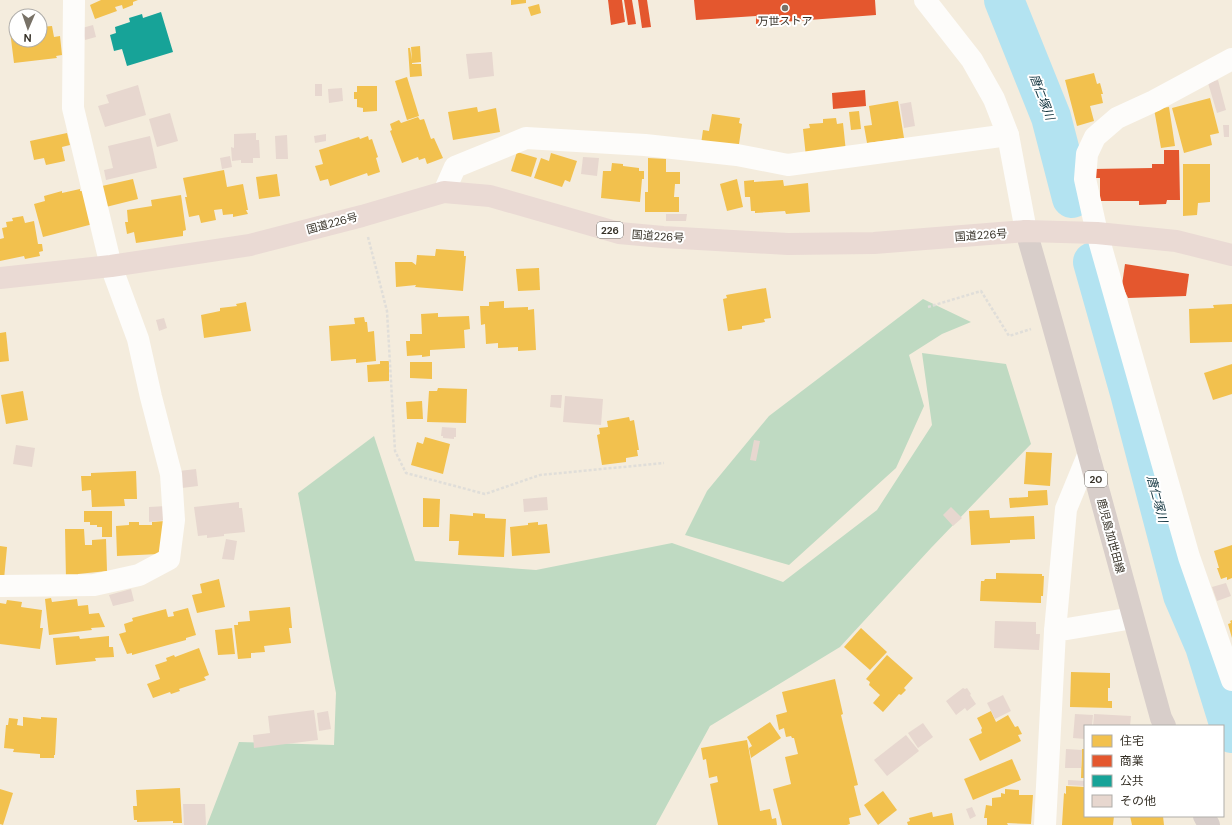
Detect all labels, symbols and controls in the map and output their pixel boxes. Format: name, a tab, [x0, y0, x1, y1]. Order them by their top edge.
marker: 万世ストア	[780, 3, 790, 13]
north arrow	[8, 8, 48, 48]
place label: 万世ストア	[758, 14, 813, 28]
text: N	[23, 31, 32, 45]
water label: 唐仁塚川	[1026, 72, 1059, 124]
street label: 国道226号	[305, 209, 359, 237]
road number: 226	[597, 222, 623, 238]
street label: 国道226号	[954, 226, 1008, 244]
street label: 国道226号	[631, 227, 685, 245]
road number: 20	[1085, 471, 1107, 487]
water label: 唐仁塚川	[1143, 474, 1171, 526]
street label: 鹿児島加世田線	[1094, 497, 1128, 575]
legend	[1084, 725, 1224, 817]
text: 住宅	[1120, 733, 1144, 749]
text: 商業	[1120, 753, 1144, 769]
text: 公共	[1120, 773, 1144, 789]
text: その他	[1120, 793, 1156, 809]

